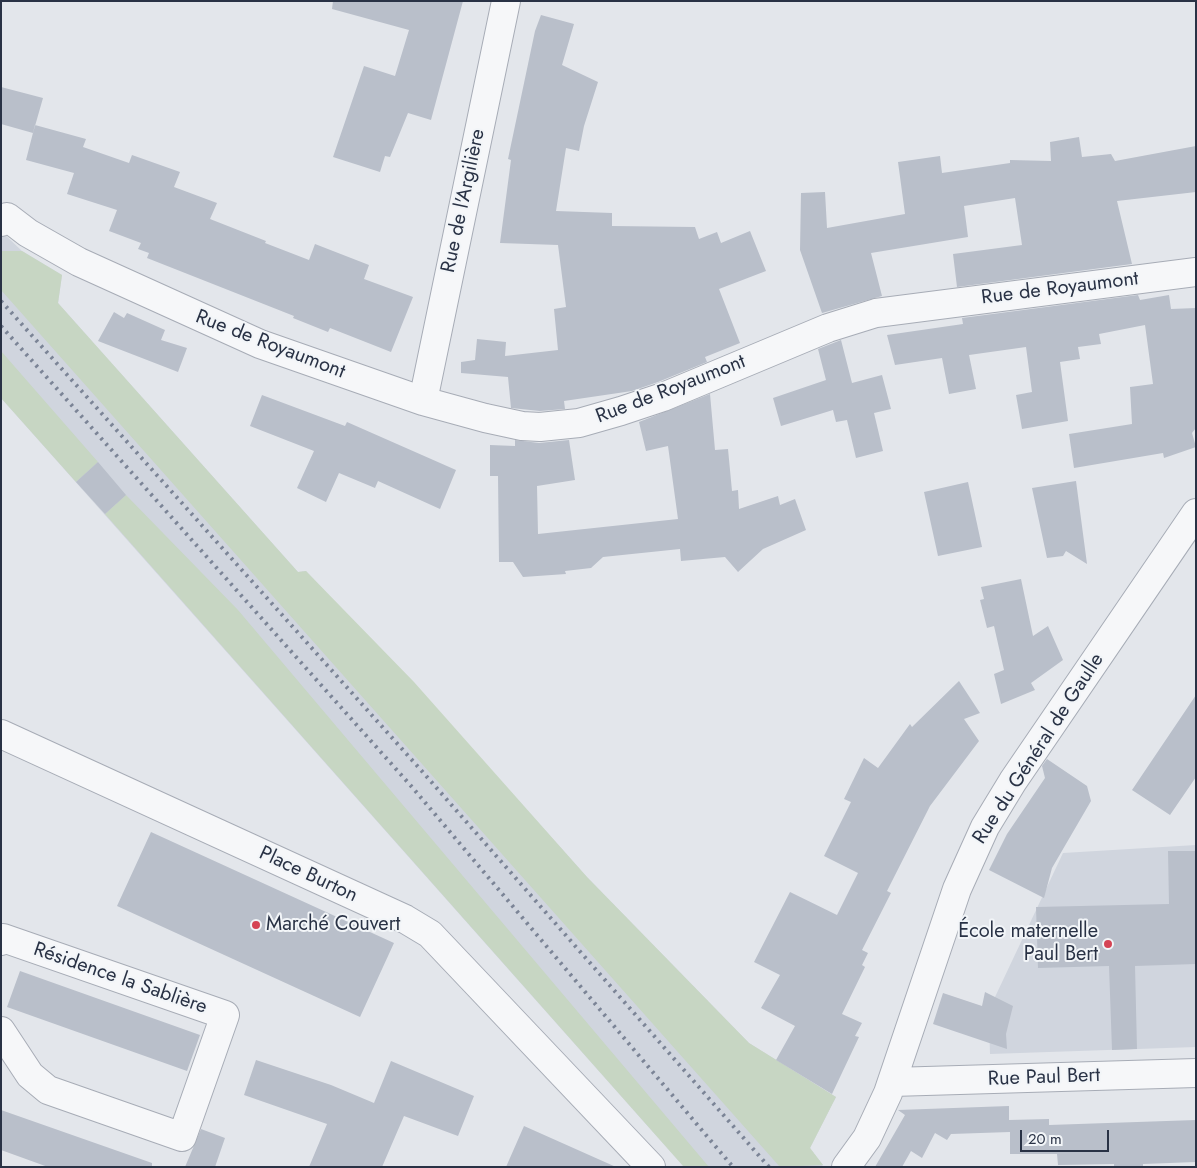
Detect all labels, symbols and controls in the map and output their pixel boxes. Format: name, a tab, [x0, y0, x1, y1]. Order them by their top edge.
street label: Rue de l'Argilière	[437, 127, 491, 275]
street label: Rue de Royaumont	[980, 267, 1140, 311]
street label: Rue de Royaumont	[192, 305, 348, 385]
street label: Rue de Royaumont	[593, 350, 749, 430]
street label: Rue du Général de Gaulle	[968, 649, 1110, 849]
street label: Place Burton	[255, 842, 361, 908]
place label: Marché Couvert	[266, 913, 400, 937]
marker: Marché Couvert	[250, 919, 262, 931]
place label: École maternelle Paul Bert	[958, 920, 1098, 967]
street label: Résidence la Sablière	[30, 938, 210, 1020]
marker: École maternelle Paul Bert	[1102, 938, 1114, 950]
street label: Rue Paul Bert	[988, 1064, 1100, 1092]
scale bar	[1022, 1120, 1111, 1152]
text: 20 m	[1028, 1128, 1062, 1150]

